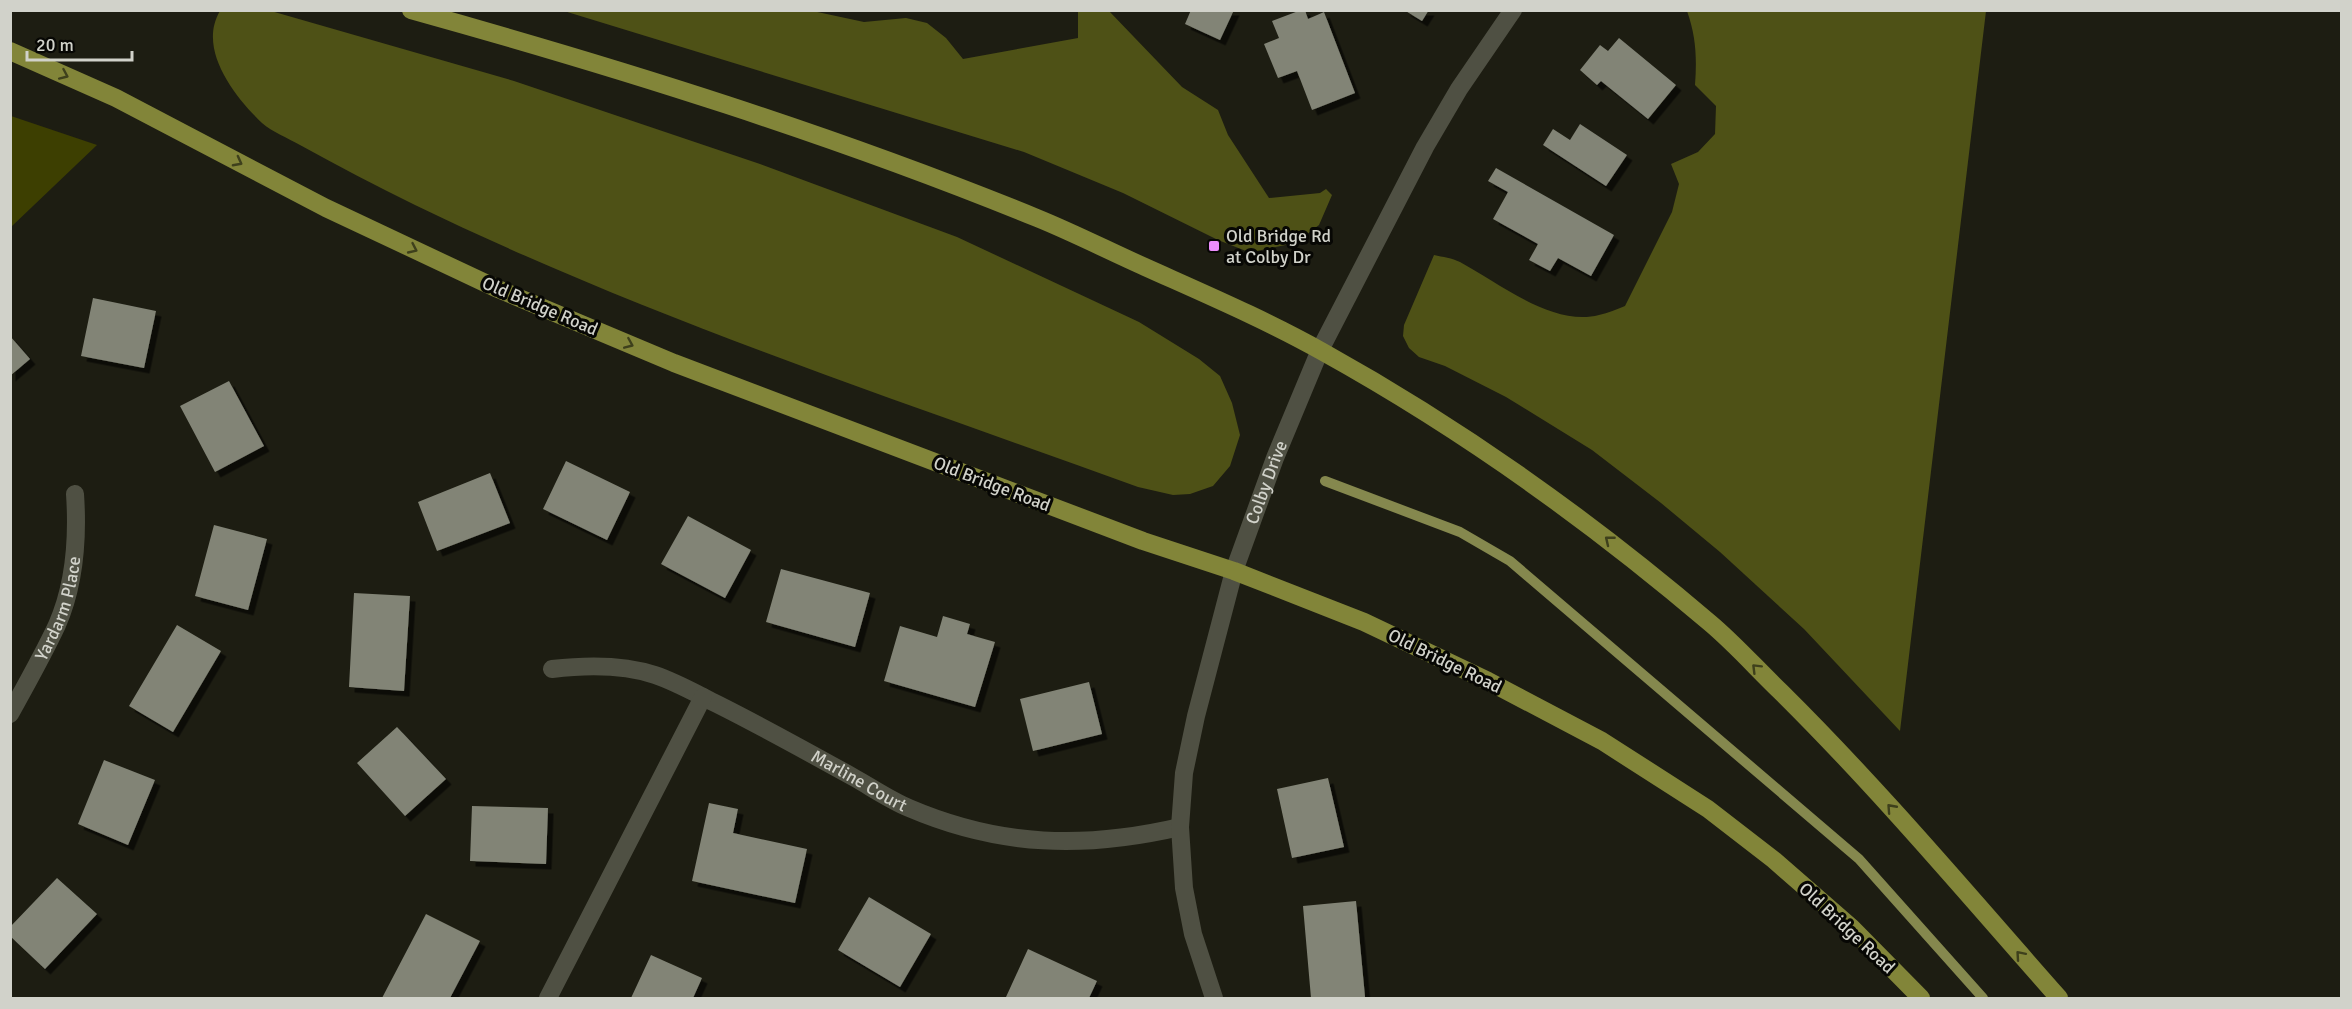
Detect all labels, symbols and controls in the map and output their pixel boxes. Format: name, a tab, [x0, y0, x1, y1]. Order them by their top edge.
scale bar	[27, 24, 132, 62]
text: 20 m	[36, 34, 74, 56]
one-way arrow	[57, 67, 68, 79]
one-way arrow	[232, 154, 243, 166]
place label: Old Bridge Rd at Colby Dr	[1226, 225, 1331, 268]
marker: Old Bridge Rd at Colby Dr	[1207, 239, 1221, 253]
one-way arrow	[406, 241, 417, 253]
street label: Old Bridge Road	[479, 272, 601, 340]
one-way arrow	[623, 337, 634, 349]
street label: Colby Drive	[1241, 437, 1292, 527]
street label: Old Bridge Road	[930, 452, 1054, 516]
one-way arrow	[1605, 536, 1616, 547]
street label: Yardarm Place	[30, 555, 85, 664]
street label: Old Bridge Road	[1385, 624, 1505, 698]
one-way arrow	[1752, 664, 1763, 674]
street label: Marline Court	[807, 745, 910, 817]
one-way arrow	[1887, 804, 1898, 815]
street label: Old Bridge Road	[1794, 878, 1900, 978]
one-way arrow	[2016, 951, 2027, 961]

